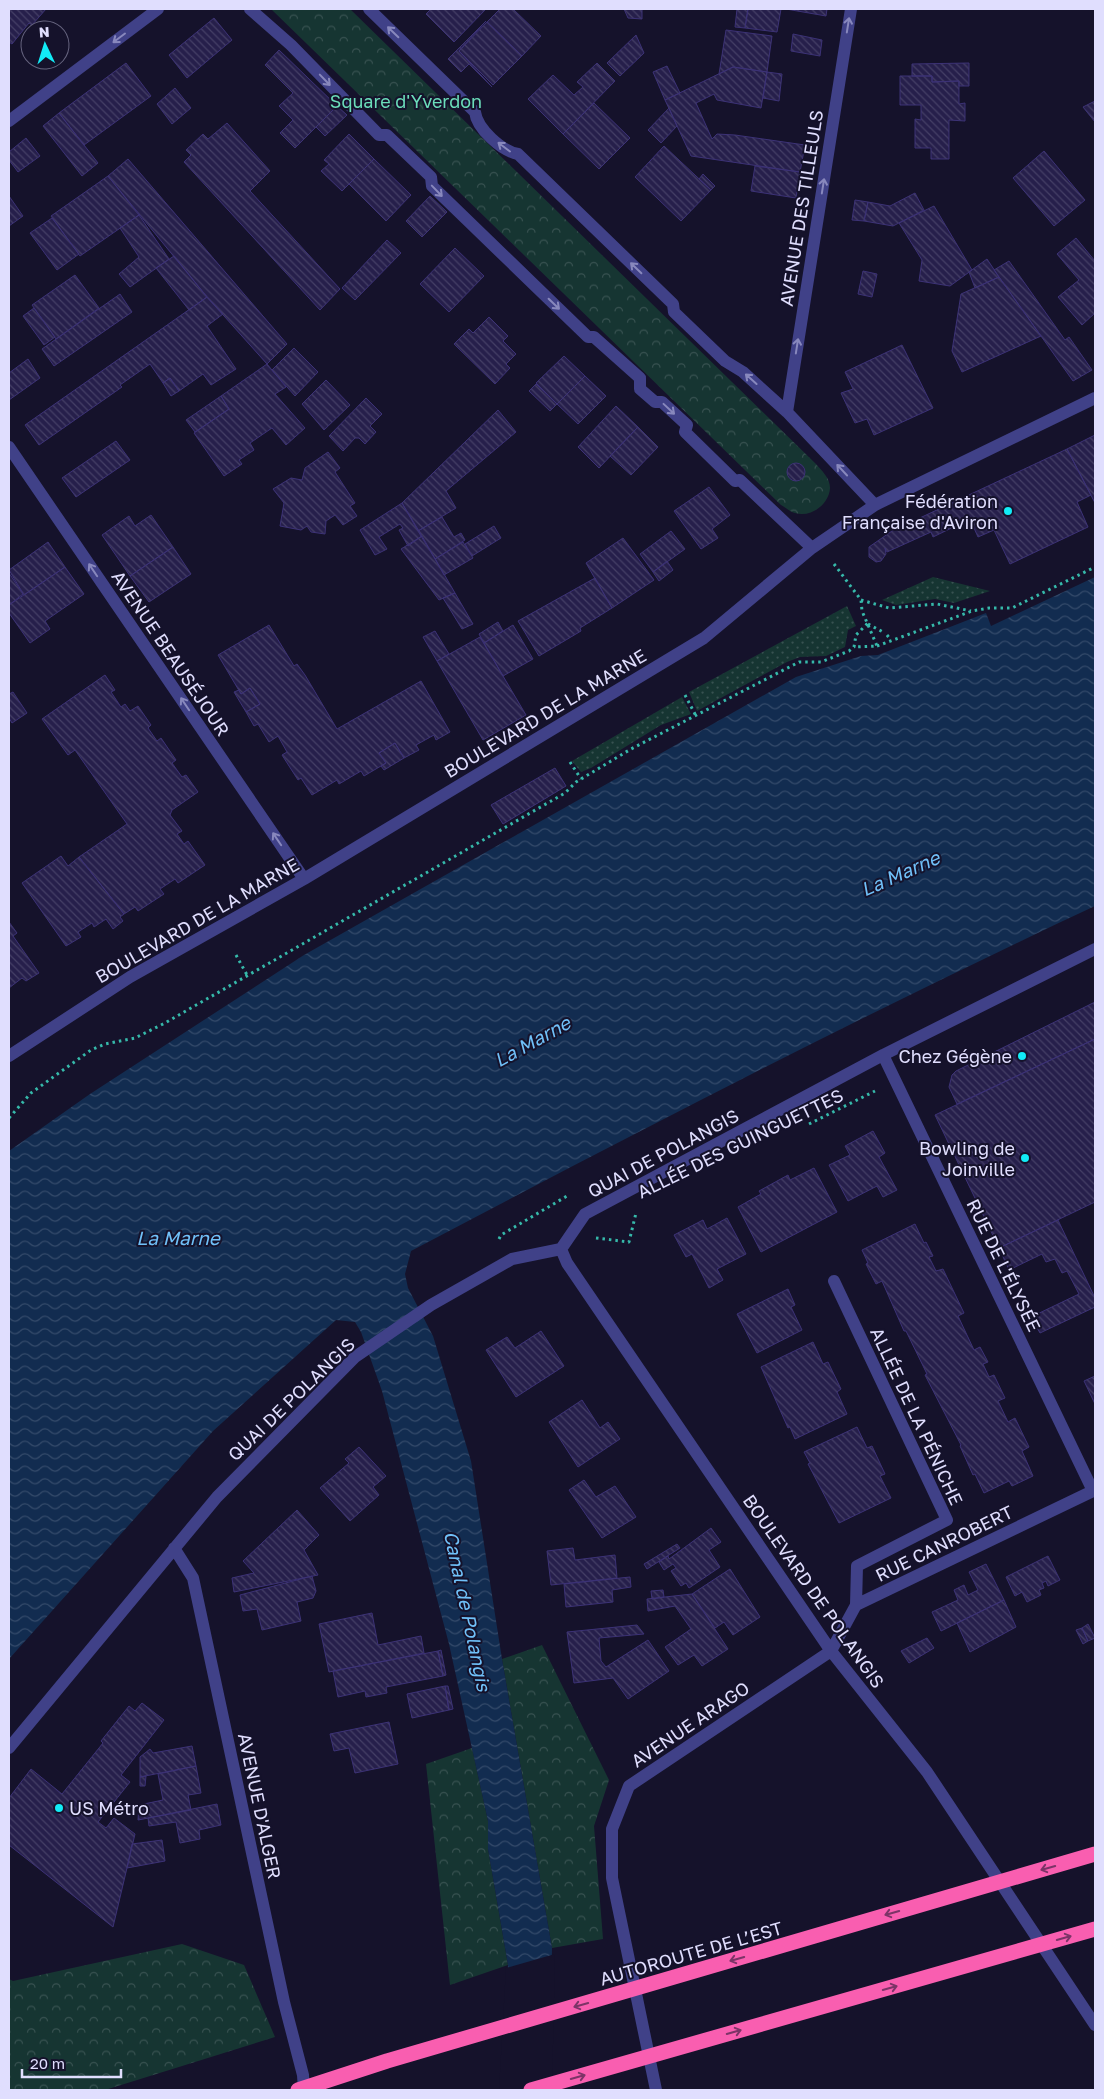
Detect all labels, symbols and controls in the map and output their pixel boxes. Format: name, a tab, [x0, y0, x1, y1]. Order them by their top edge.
one-way arrow	[843, 18, 853, 34]
north arrow	[20, 20, 70, 70]
text: N	[38, 23, 50, 40]
one-way arrow	[387, 26, 399, 38]
one-way arrow	[112, 33, 126, 43]
one-way arrow	[319, 74, 331, 87]
park label: Square d'Yverdon	[330, 90, 482, 112]
street label: AVENUE DES TILLEULS	[775, 108, 827, 308]
one-way arrow	[498, 142, 511, 153]
one-way arrow	[818, 178, 828, 194]
one-way arrow	[431, 185, 444, 197]
one-way arrow	[630, 262, 642, 274]
one-way arrow	[548, 298, 560, 310]
one-way arrow	[793, 339, 803, 355]
one-way arrow	[744, 373, 757, 385]
one-way arrow	[663, 403, 675, 415]
one-way arrow	[836, 463, 848, 476]
place label: Fédération Française d'Aviron	[842, 490, 998, 533]
marker: Fédération Française d'Aviron	[1002, 505, 1014, 517]
one-way arrow	[88, 564, 98, 578]
street label: AVENUE BEAUSÉJOUR	[107, 566, 235, 740]
street label: BOULEVARD DE LA MARNE	[440, 644, 650, 782]
one-way arrow	[180, 698, 190, 712]
one-way arrow	[272, 832, 282, 846]
water label: La Marne	[857, 845, 945, 901]
street label: BOULEVARD DE LA MARNE	[91, 853, 303, 987]
water label: La Marne	[490, 1010, 576, 1071]
place label: Chez Gégène	[898, 1045, 1012, 1067]
marker: Chez Gégène	[1016, 1050, 1028, 1062]
street label: ALLÉE DES GUINGUETTES	[633, 1084, 847, 1202]
street label: QUAI DE POLANGIS	[584, 1104, 742, 1202]
place label: Bowling de Joinville	[919, 1137, 1015, 1180]
marker: Bowling de Joinville	[1019, 1152, 1031, 1164]
street label: RUE DE L'ÉLYSÉE	[962, 1195, 1046, 1335]
water label: La Marne	[136, 1226, 222, 1249]
street label: ALLÉE DE LA PÉNICHE	[866, 1324, 968, 1508]
street label: QUAI DE POLANGIS	[223, 1333, 359, 1465]
street label: BOULEVARD DE POLANGIS	[739, 1490, 889, 1692]
street label: RUE CANROBERT	[872, 1500, 1016, 1586]
water label: Canal de Polangis	[440, 1529, 496, 1694]
street label: AVENUE ARAGO	[627, 1676, 753, 1772]
street label: AVENUE D'ALGER	[234, 1731, 286, 1881]
place label: US Métro	[69, 1797, 149, 1819]
marker: US Métro	[53, 1802, 65, 1814]
one-way arrow	[1041, 1863, 1057, 1873]
one-way arrow	[885, 1909, 901, 1919]
street label: AUTOROUTE DE L’EST	[597, 1916, 785, 1990]
one-way arrow	[1055, 1933, 1071, 1943]
one-way arrow	[729, 1955, 745, 1965]
one-way arrow	[882, 1982, 898, 1992]
one-way arrow	[573, 2000, 589, 2010]
one-way arrow	[726, 2027, 742, 2037]
scale bar	[22, 2046, 121, 2078]
text: 20 m	[30, 2054, 65, 2072]
one-way arrow	[570, 2071, 586, 2081]

